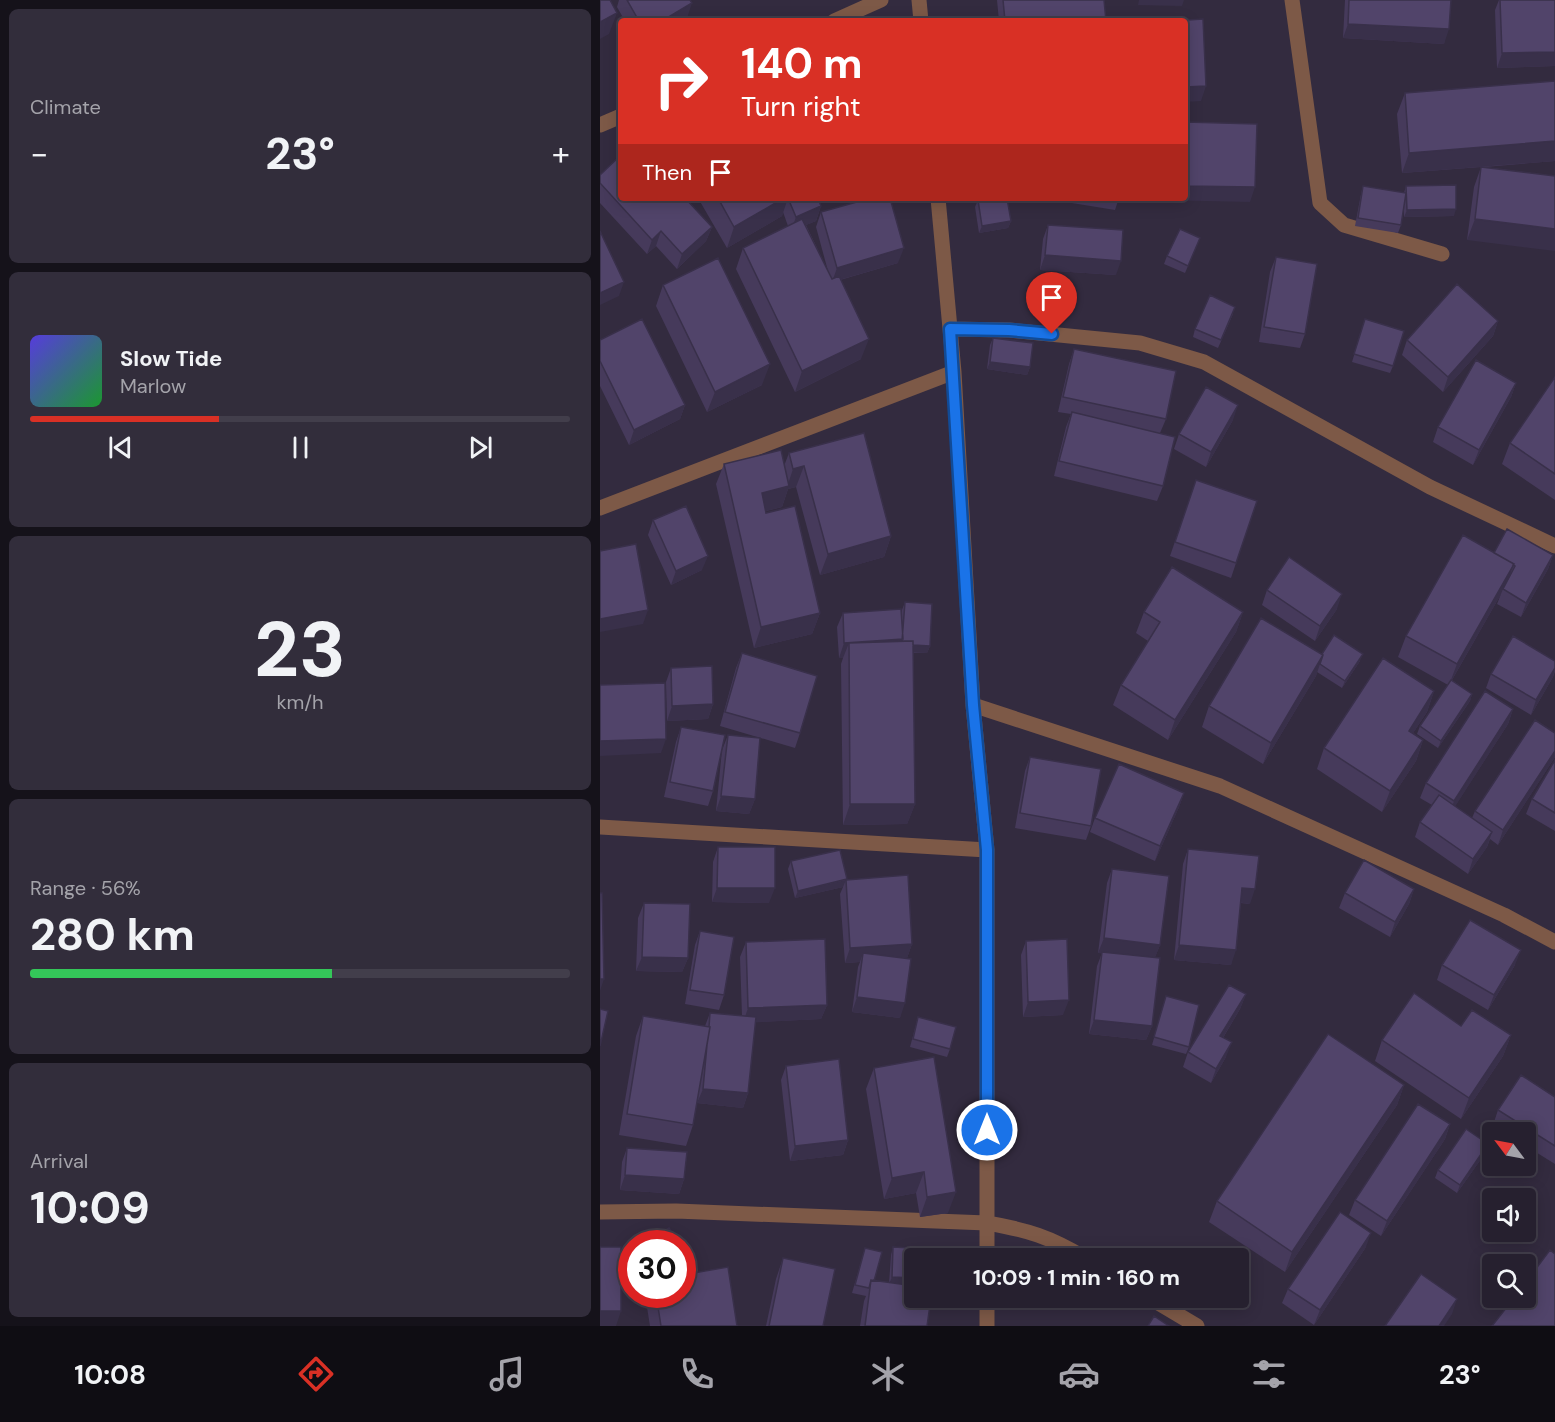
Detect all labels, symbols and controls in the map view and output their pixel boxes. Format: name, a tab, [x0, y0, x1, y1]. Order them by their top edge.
text: 140 m	[741, 36, 863, 91]
icon: right	[642, 42, 720, 120]
text: Turn right	[741, 89, 861, 124]
text: Climate	[30, 94, 101, 120]
text: 23°	[265, 124, 335, 183]
text: −	[30, 132, 48, 175]
text: +	[552, 132, 570, 175]
icon: arrive	[704, 156, 737, 189]
text: Then	[642, 158, 692, 187]
pin	[1026, 272, 1077, 334]
icon: arrive	[1035, 281, 1068, 314]
text: Slow Tide	[120, 344, 222, 373]
text: Marlow	[120, 373, 186, 399]
icon: previous	[104, 431, 137, 464]
icon: pause	[284, 431, 317, 464]
icon: next	[464, 431, 497, 464]
text: 23	[254, 599, 346, 700]
text: km/h	[276, 689, 324, 715]
text: Range · 56%	[30, 875, 141, 901]
text: 280 km	[30, 905, 195, 964]
position arrow	[955, 1098, 1019, 1162]
north arrow	[1482, 1122, 1536, 1176]
map controls	[1482, 1122, 1536, 1308]
text: Arrival	[30, 1148, 88, 1174]
text: 10:09	[30, 1178, 150, 1237]
button: sound	[1482, 1188, 1536, 1242]
speed limit sign: 30	[618, 1230, 696, 1308]
button: search	[1482, 1254, 1536, 1308]
text: 10:09 · 1 min · 160 m	[973, 1263, 1180, 1292]
icon: directions	[295, 1353, 337, 1395]
icon: music	[486, 1353, 528, 1395]
icon: phone	[676, 1353, 718, 1395]
icon: climate	[867, 1353, 909, 1395]
icon: car	[1058, 1353, 1100, 1395]
icon: filters	[1248, 1353, 1290, 1395]
text: 10:08	[74, 1357, 146, 1392]
text: 23°	[1439, 1357, 1481, 1392]

